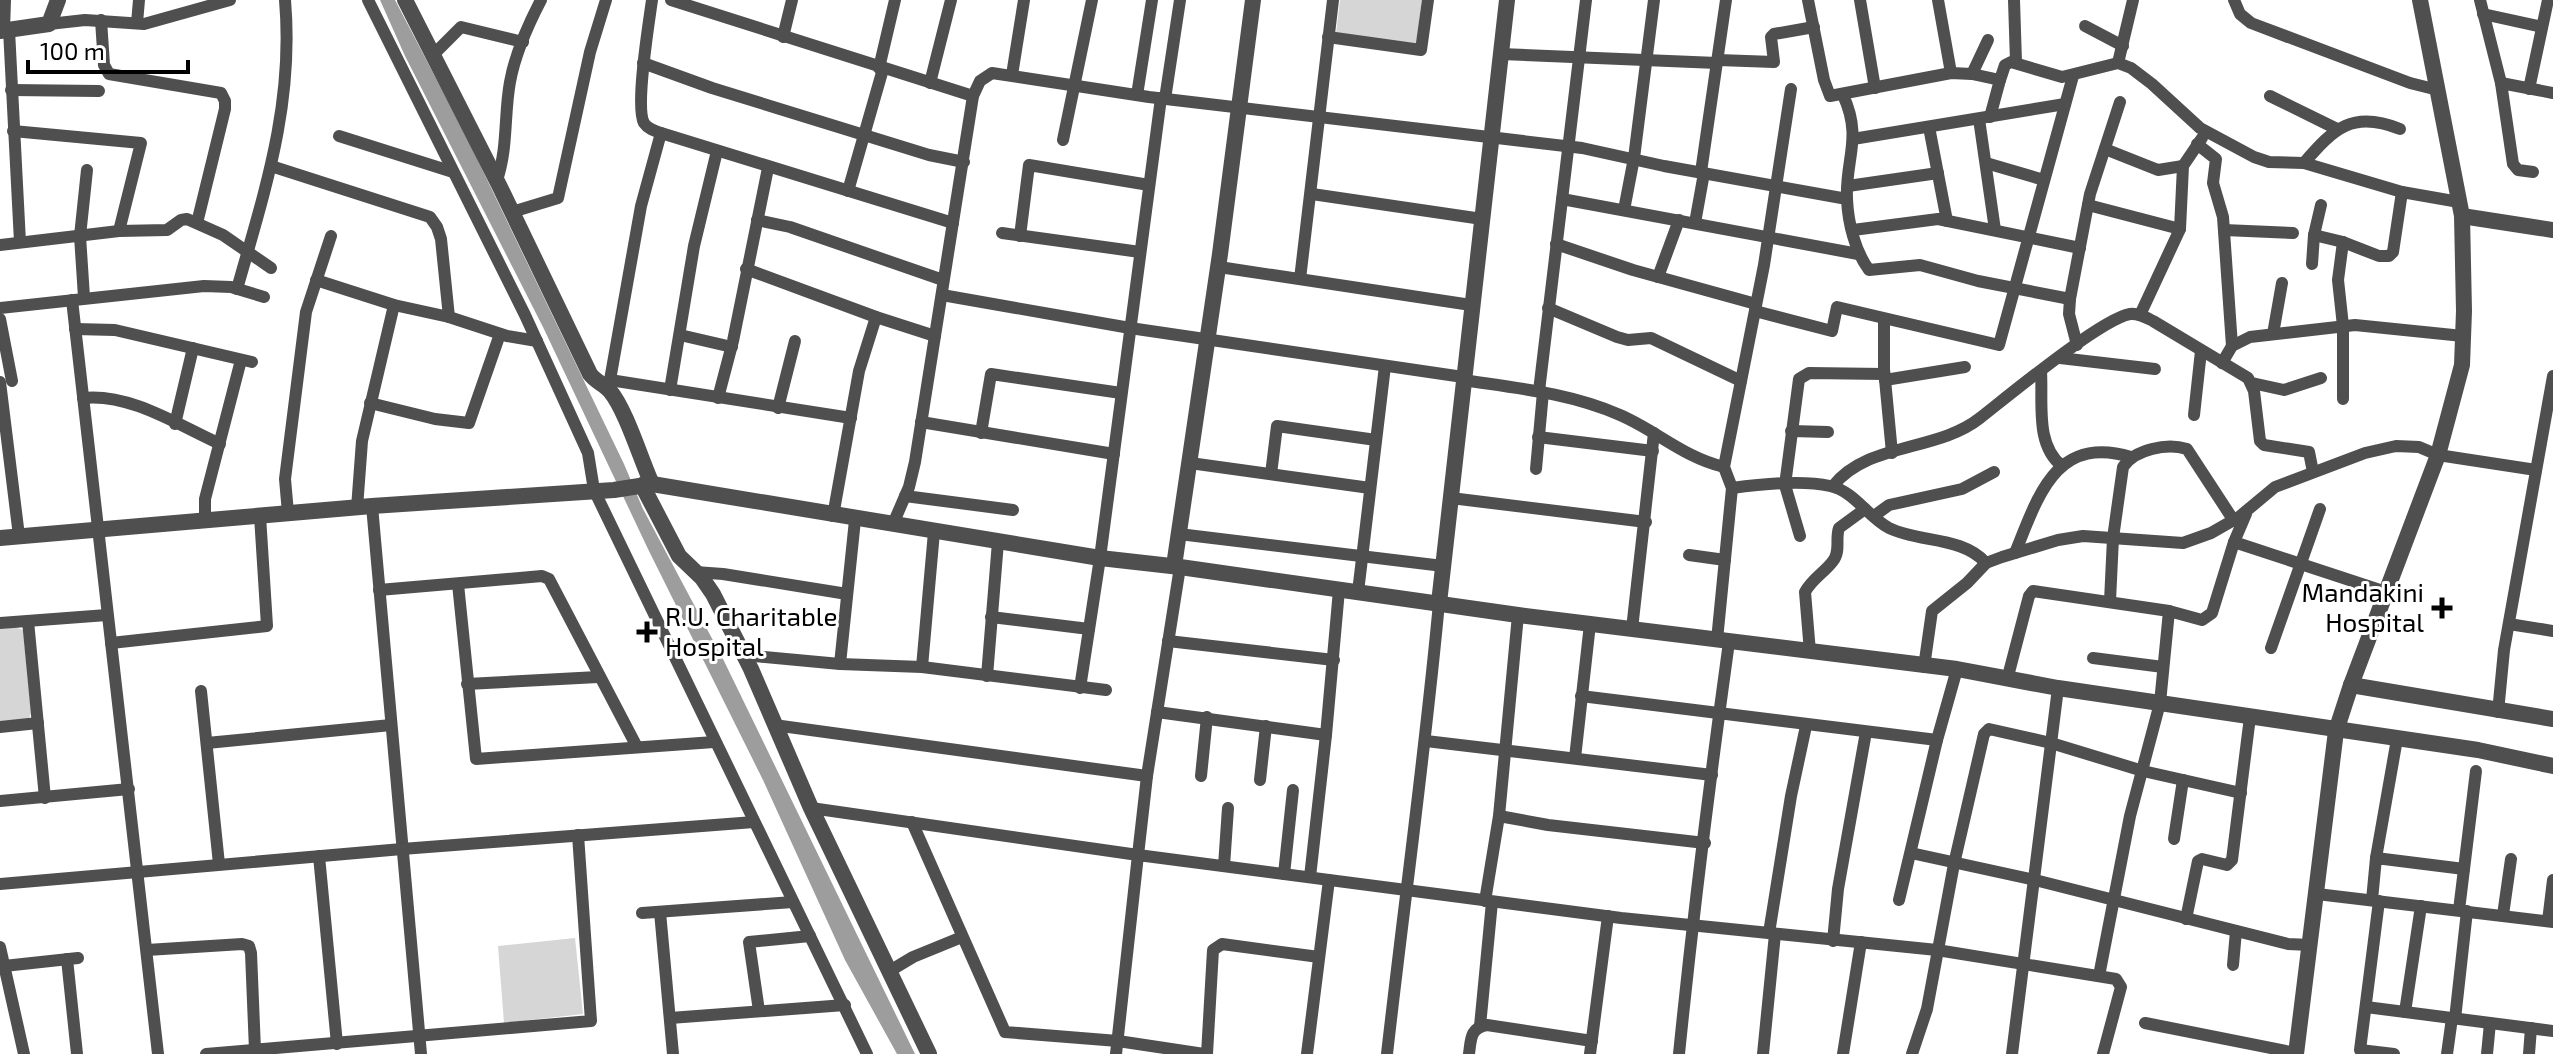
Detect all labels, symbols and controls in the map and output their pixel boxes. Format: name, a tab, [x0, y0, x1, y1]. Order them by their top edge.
scale bar	[28, 24, 188, 74]
text: 100 m	[40, 36, 105, 65]
place label: Mandakini Hospital	[2301, 576, 2424, 637]
marker: Mandakini Hospital	[2431, 597, 2453, 619]
place label: R.U. Charitable Hospital	[665, 600, 837, 661]
marker: R.U. Charitable Hospital	[636, 621, 658, 643]

